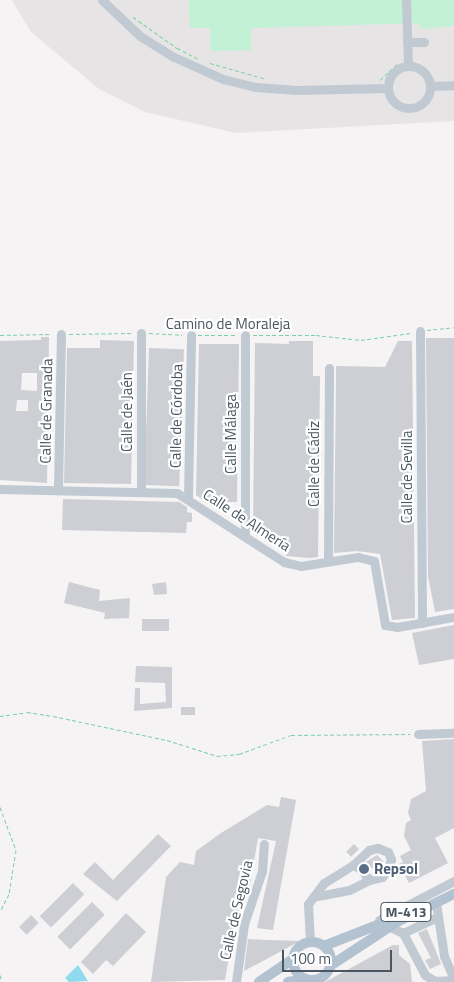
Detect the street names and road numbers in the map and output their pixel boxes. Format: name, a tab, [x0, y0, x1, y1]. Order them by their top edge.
street label: Camino de Moraleja	[166, 315, 290, 333]
street label: Calle de Granada	[36, 358, 56, 464]
street label: Calle de Córdoba	[166, 364, 186, 468]
street label: Calle de Jaén	[118, 372, 136, 452]
street label: Calle Málaga	[222, 394, 240, 474]
street label: Calle de Cádiz	[305, 421, 323, 507]
street label: Calle de Sevilla	[398, 431, 416, 523]
street label: Calle de Almería	[200, 485, 294, 555]
street label: Calle de Segovia	[216, 859, 256, 961]
road number: M-413	[380, 900, 432, 924]

